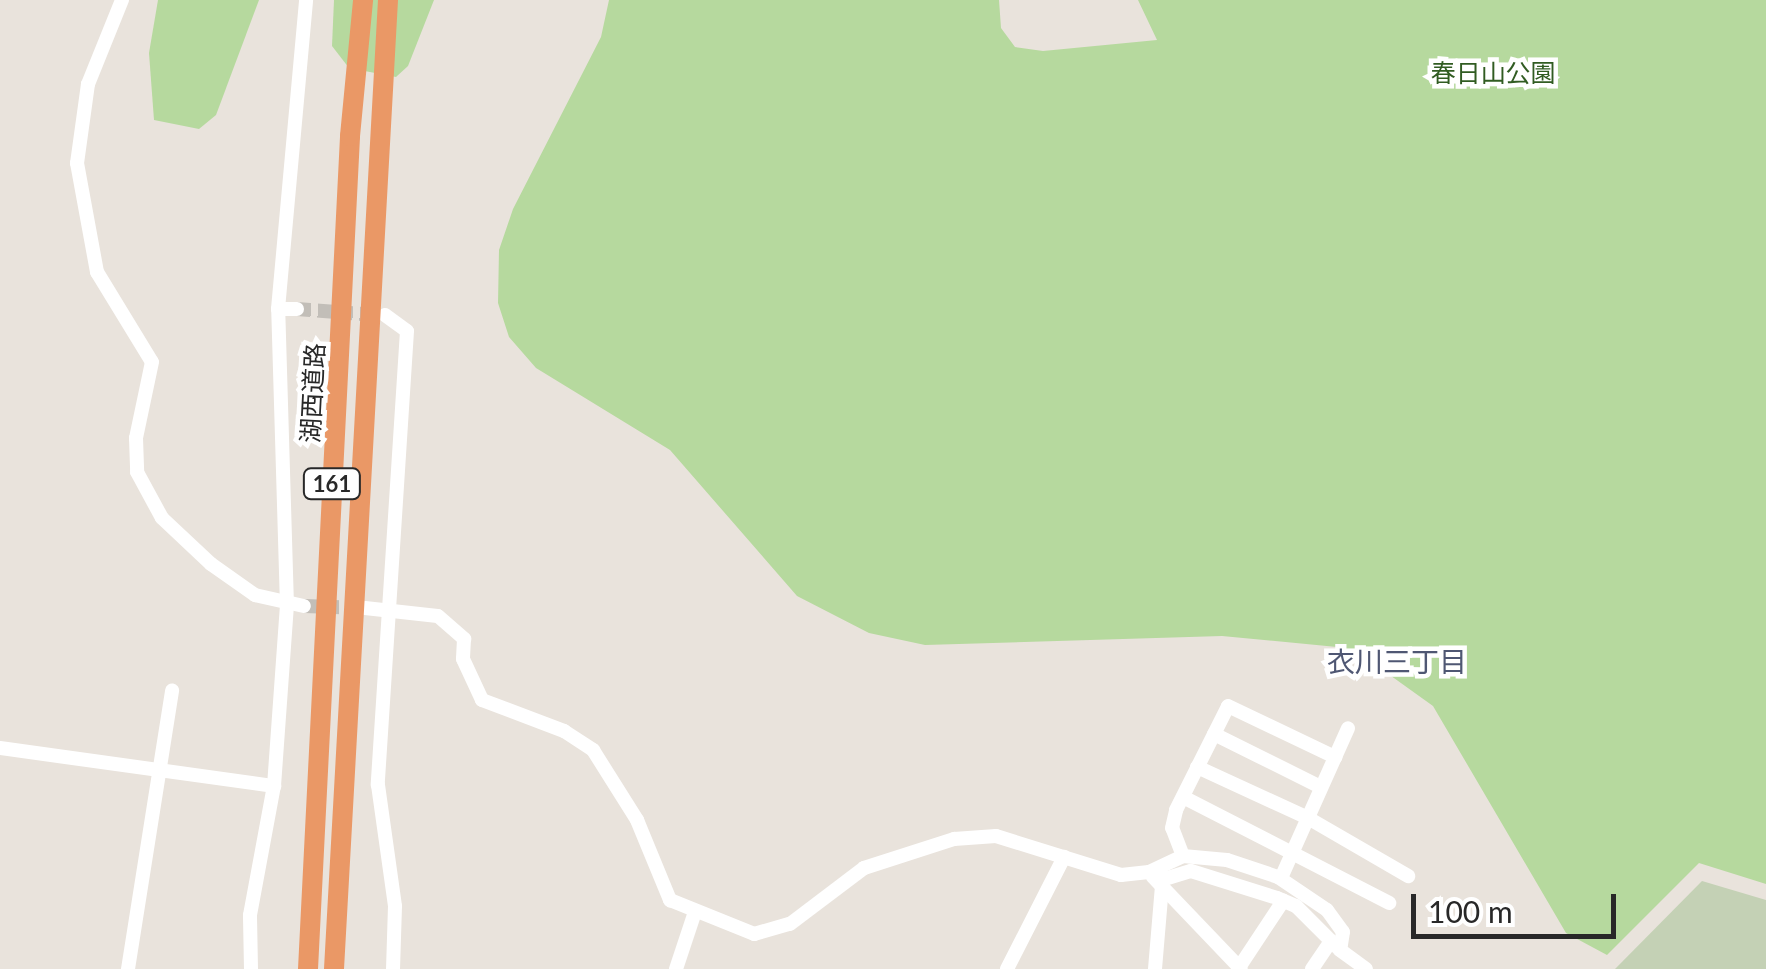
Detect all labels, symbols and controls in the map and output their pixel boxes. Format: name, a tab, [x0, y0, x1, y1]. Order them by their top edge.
park label: 春日山公園	[1431, 57, 1555, 87]
street label: 湖西道路	[294, 342, 330, 444]
road number: 161	[302, 467, 362, 501]
district label: 衣川三丁目	[1327, 644, 1467, 678]
scale bar	[1416, 874, 1621, 936]
text: 100 m	[1428, 893, 1513, 929]

